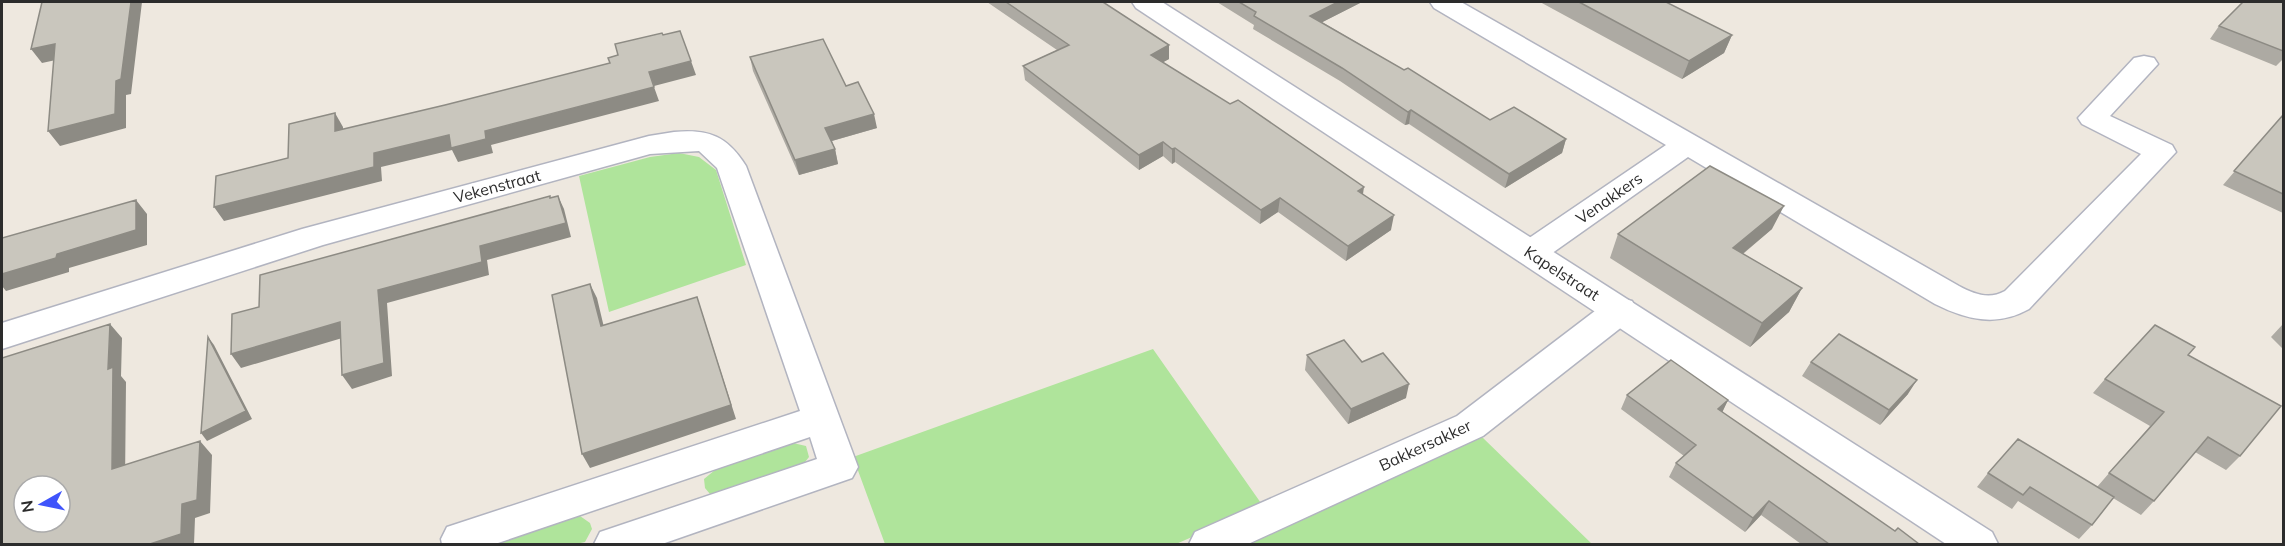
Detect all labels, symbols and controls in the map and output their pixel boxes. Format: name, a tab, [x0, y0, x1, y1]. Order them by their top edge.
street label: Vekenstraat	[451, 165, 543, 207]
street label: Venakkers	[1572, 168, 1646, 228]
street label: Kapelstraat	[1521, 241, 1604, 305]
street label: Bakkersakker	[1376, 415, 1474, 475]
north arrow	[12, 474, 72, 534]
text: N	[16, 499, 38, 514]

